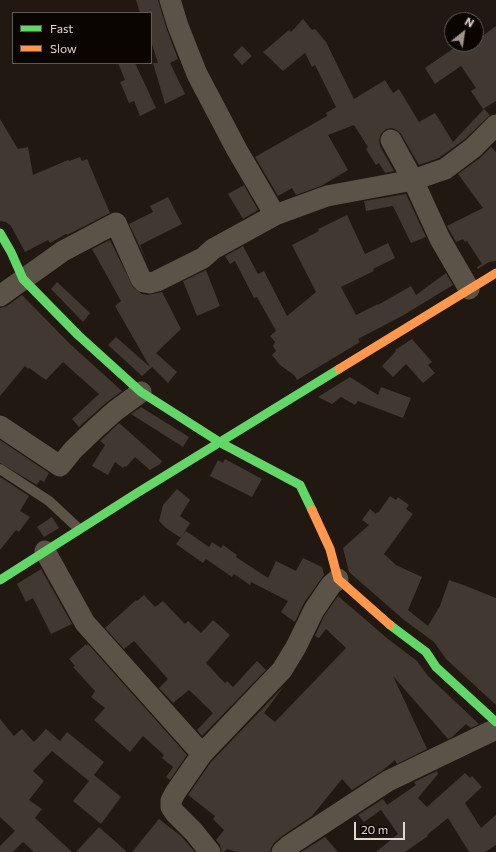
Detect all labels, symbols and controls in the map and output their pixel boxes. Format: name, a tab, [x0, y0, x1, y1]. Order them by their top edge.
legend	[12, 12, 152, 64]
north arrow	[444, 12, 484, 52]
text: N	[463, 14, 477, 30]
text: Fast	[50, 21, 73, 35]
text: Slow	[50, 41, 77, 55]
scale bar	[356, 814, 407, 840]
text: 20 m	[361, 822, 388, 836]

